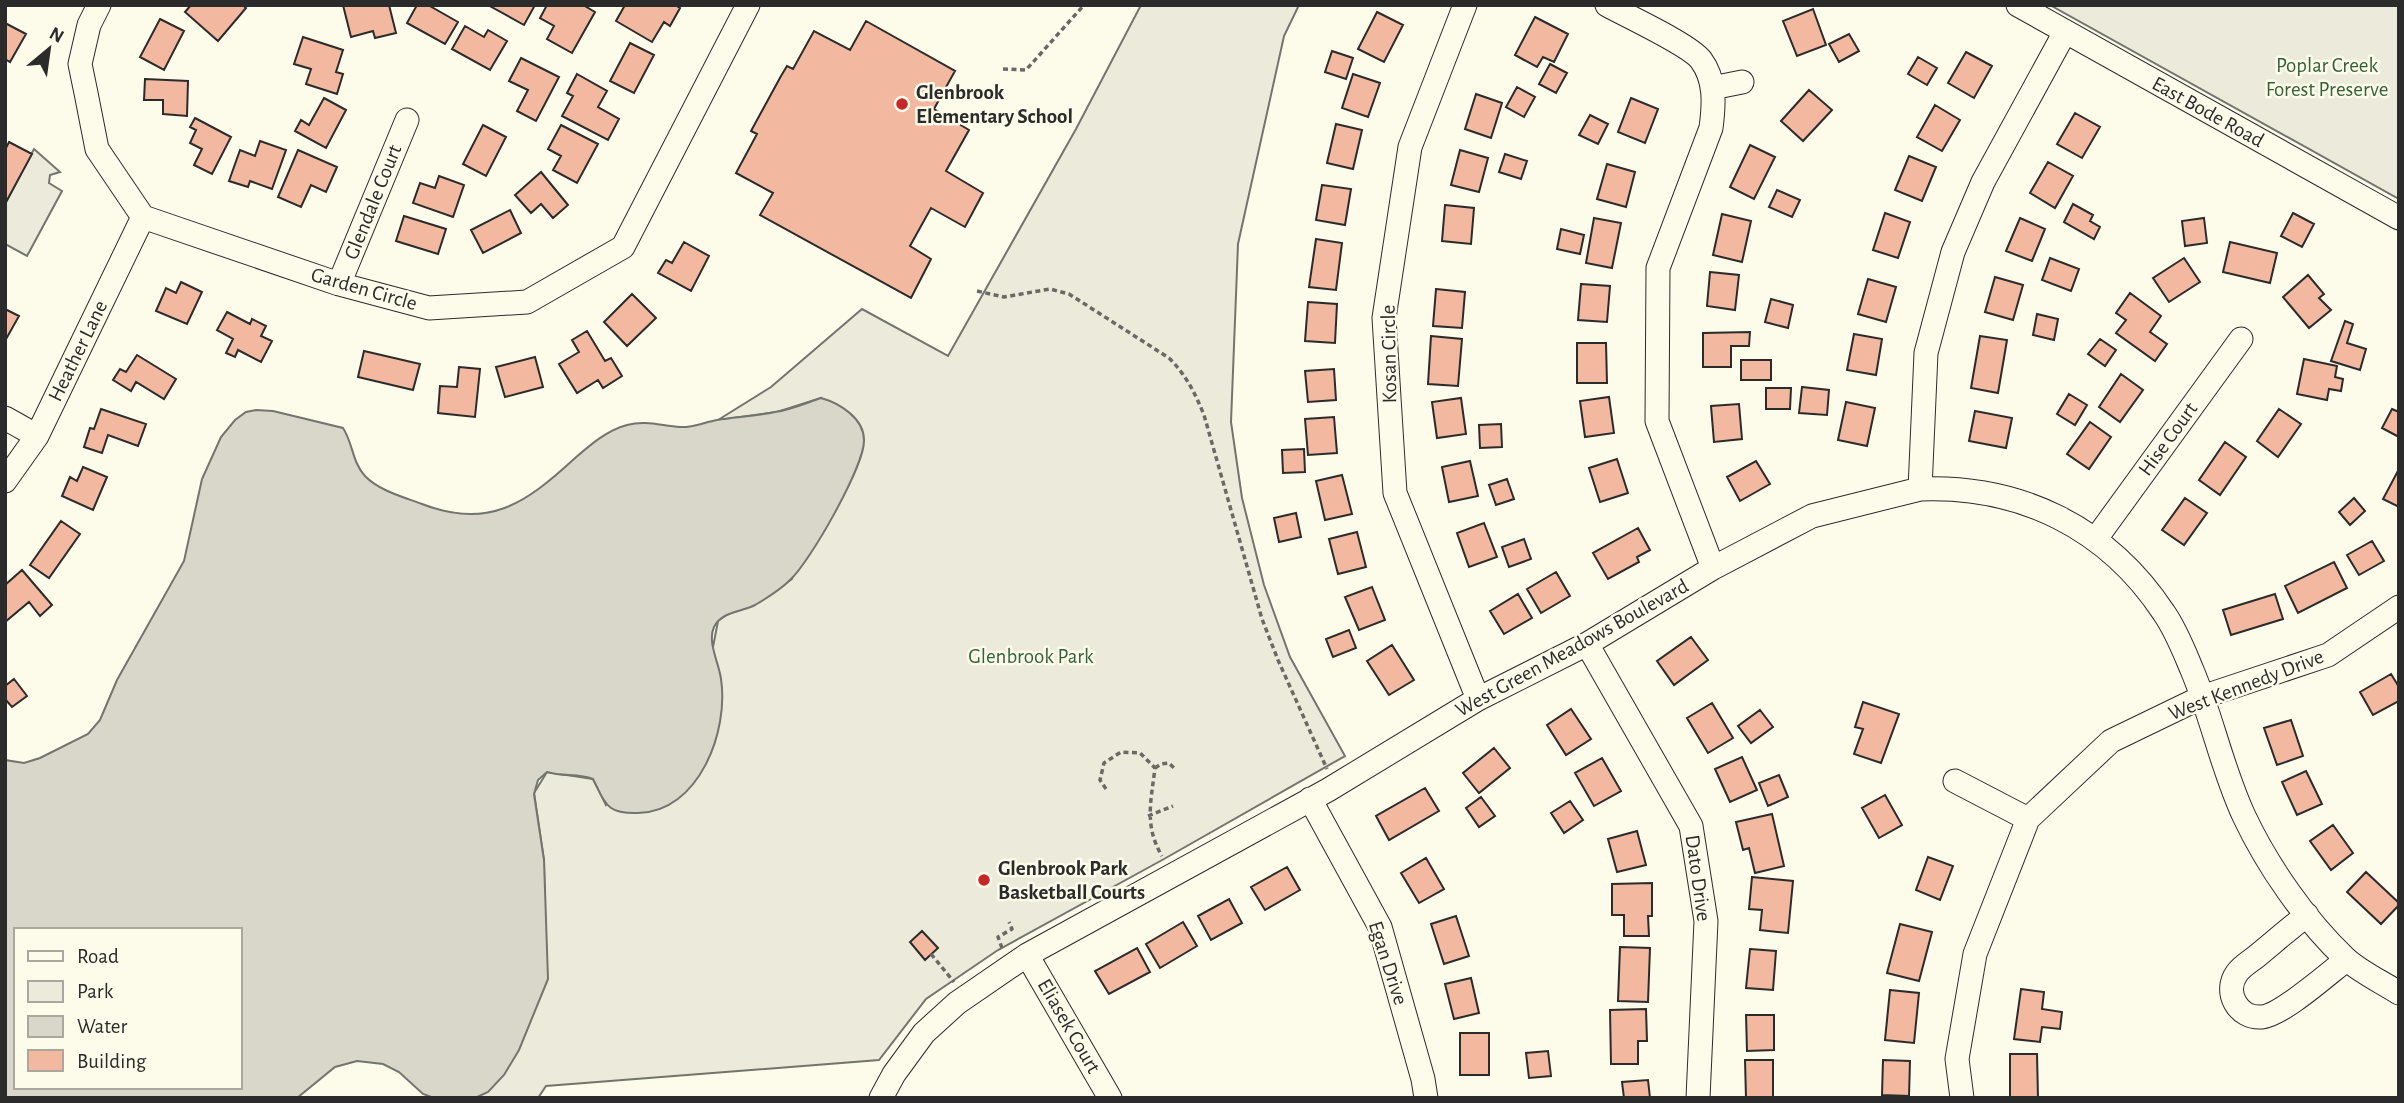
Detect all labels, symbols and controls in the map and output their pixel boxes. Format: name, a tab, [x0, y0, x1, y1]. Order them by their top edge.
north arrow	[14, 14, 84, 84]
text: N	[46, 24, 67, 47]
park label: Poplar Creek Forest Preserve	[2266, 55, 2388, 100]
street label: East Bode Road	[2148, 73, 2268, 151]
place label: Glenbrook Elementary School	[916, 82, 1073, 127]
marker: Glenbrook Elementary School	[894, 96, 910, 112]
street label: Glendale Court	[340, 141, 406, 262]
street label: Garden Circle	[309, 264, 419, 314]
street label: Heather Lane	[45, 297, 111, 405]
street label: Kosan Circle	[1378, 305, 1400, 403]
street label: Hise Court	[2134, 398, 2202, 480]
street label: West Green Meadows Boulevard	[1452, 575, 1692, 721]
park label: Glenbrook Park	[968, 646, 1094, 667]
street label: West Kennedy Drive	[2166, 646, 2326, 724]
street label: Dato Drive	[1682, 833, 1714, 923]
place label: Glenbrook Park Basketball Courts	[998, 858, 1145, 903]
marker: Glenbrook Park Basketball Courts	[976, 872, 992, 888]
street label: Egan Drive	[1365, 919, 1411, 1007]
legend	[14, 928, 242, 1089]
text: Road	[77, 946, 119, 967]
street label: Eliasek Court	[1034, 975, 1105, 1077]
text: Park	[77, 981, 114, 1002]
text: Water	[77, 1016, 127, 1037]
text: Building	[77, 1051, 147, 1072]

